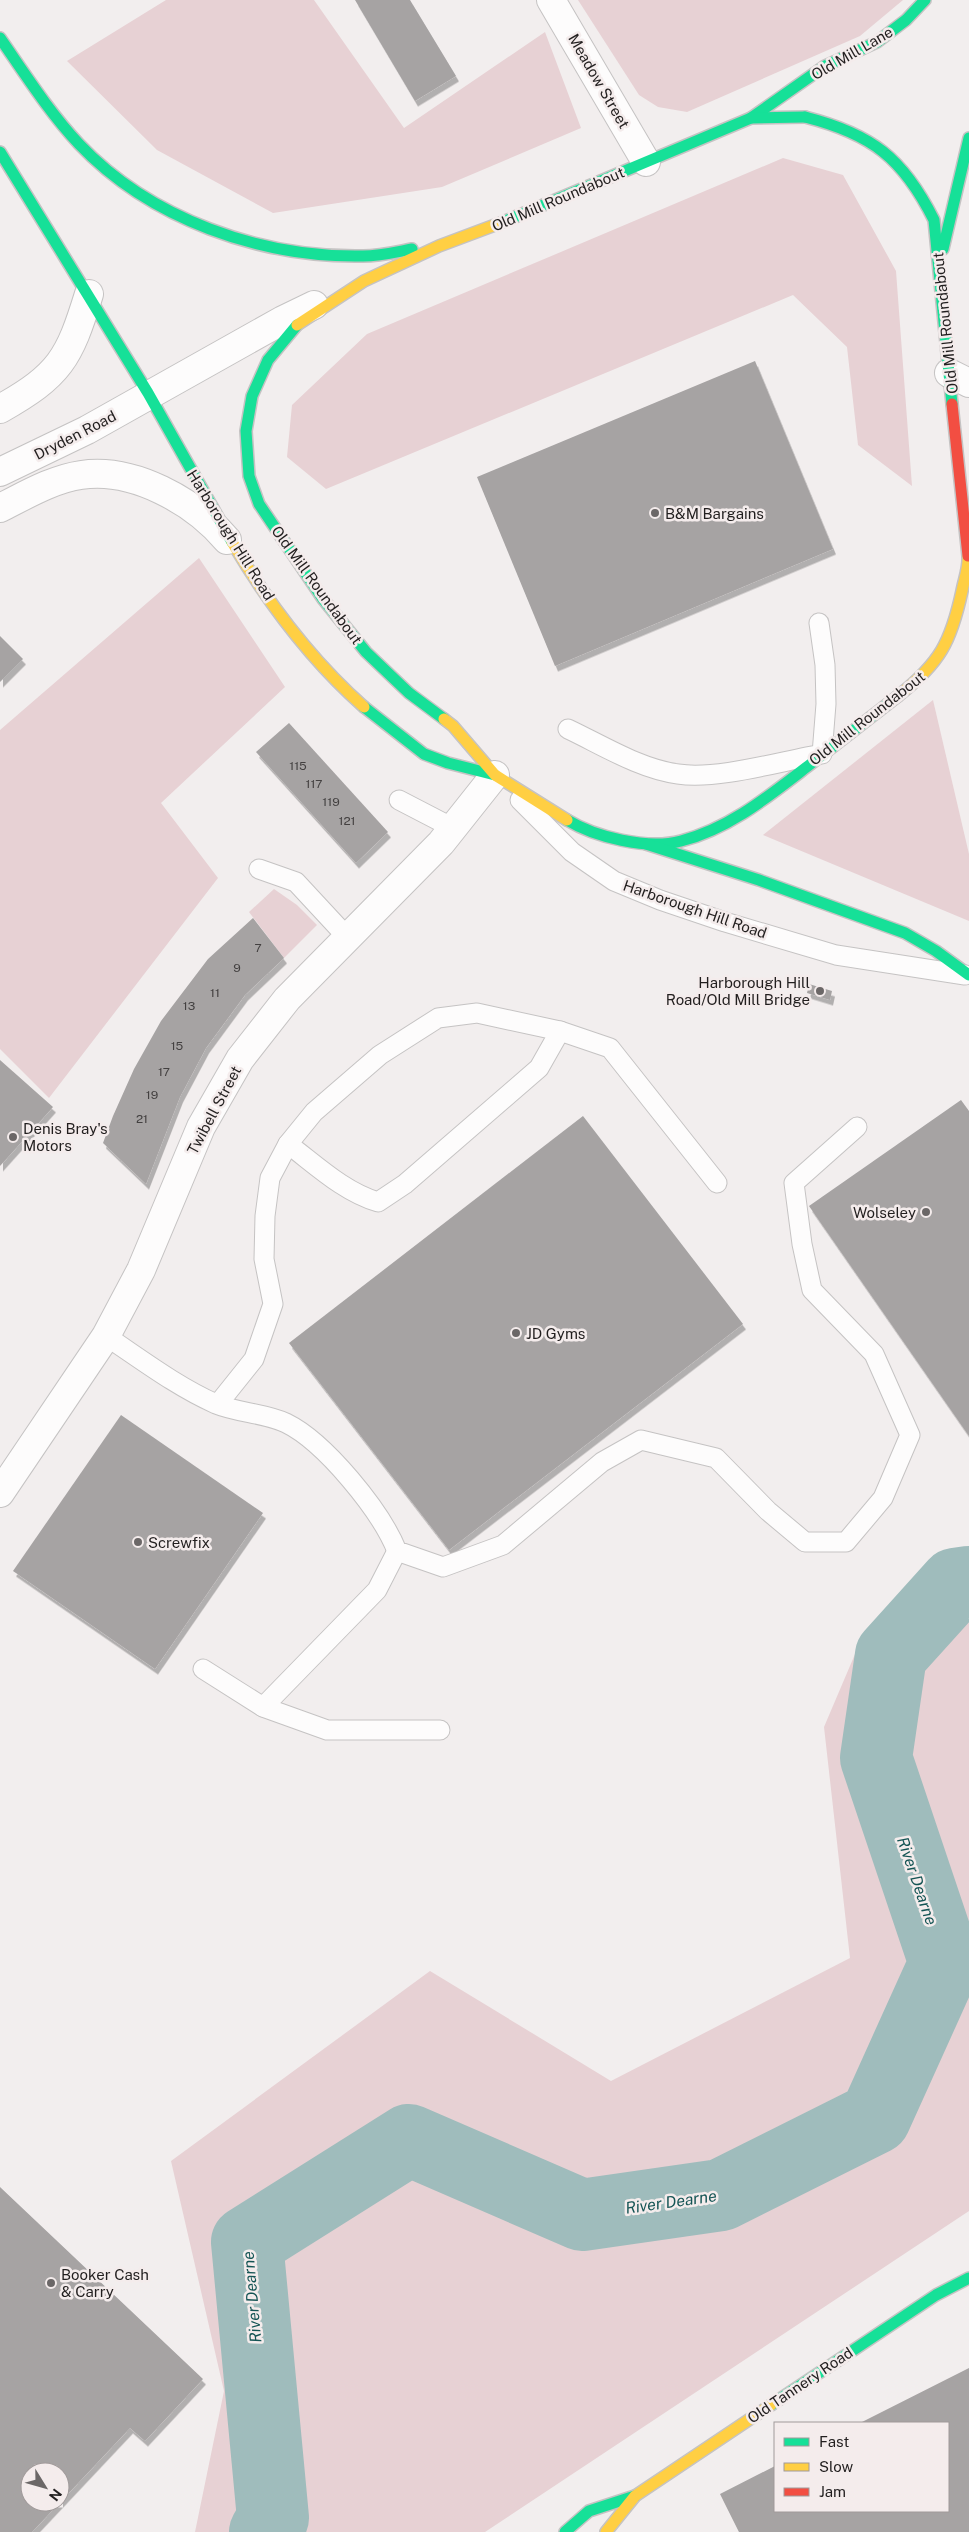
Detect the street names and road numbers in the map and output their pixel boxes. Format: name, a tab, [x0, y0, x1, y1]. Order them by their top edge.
street label: Old Mill Lane	[808, 23, 896, 83]
street label: Meadow Street	[565, 31, 633, 131]
street label: Old Mill Roundabout	[489, 163, 627, 235]
street label: Old Mill Roundabout	[929, 251, 961, 395]
street label: Dryden Road	[31, 407, 119, 463]
street label: Harborough Hill Road	[184, 467, 278, 603]
street label: Old Mill Roundabout	[268, 522, 366, 648]
street label: Old Mill Roundabout	[806, 667, 928, 768]
street label: Harborough Hill Road	[621, 876, 769, 942]
street label: Twibell Street	[184, 1063, 244, 1157]
street label: Old Tannery Road	[744, 2344, 856, 2426]

